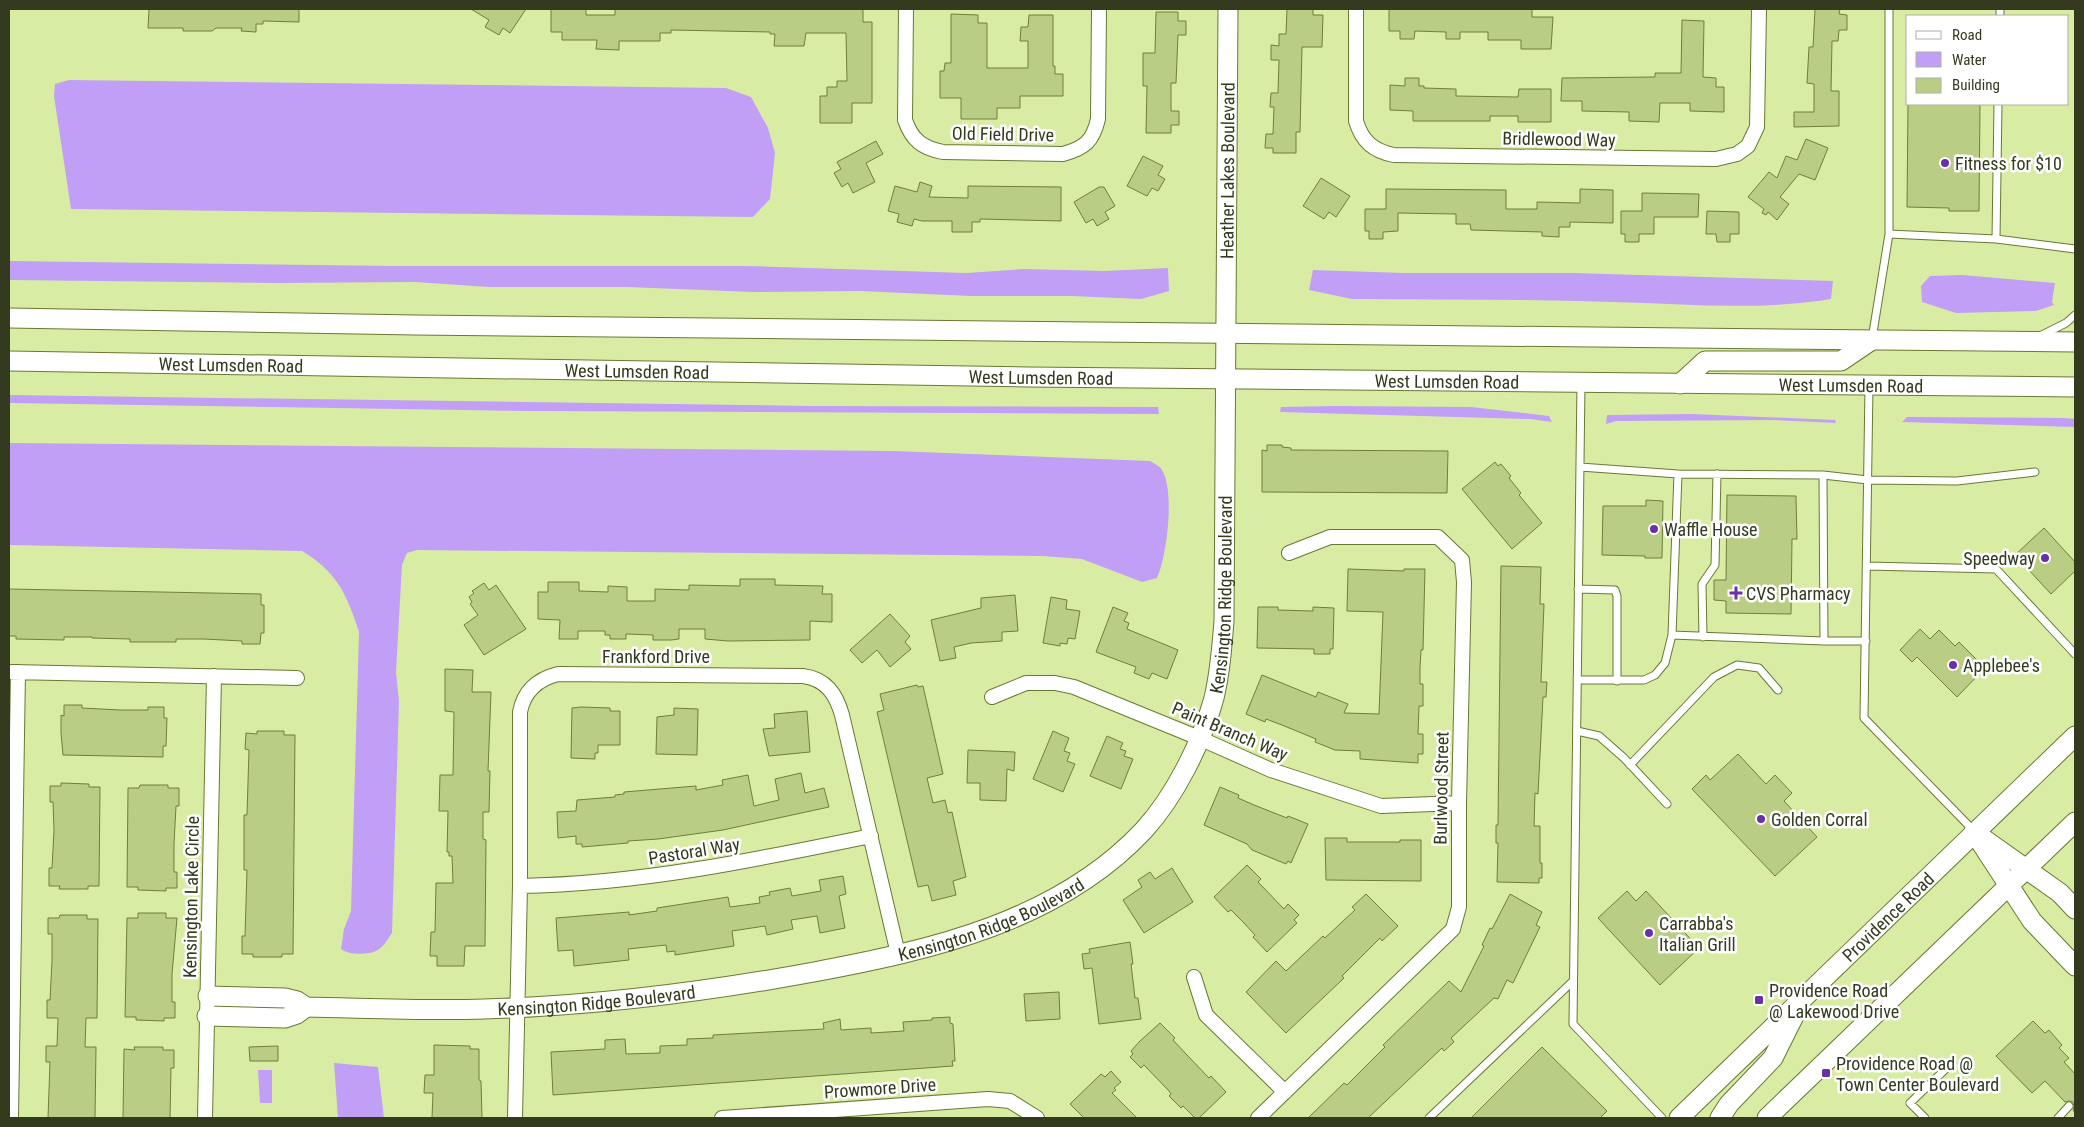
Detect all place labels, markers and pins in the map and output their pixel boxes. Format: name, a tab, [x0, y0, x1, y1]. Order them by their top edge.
place label: Fitness for $10	[1955, 153, 2062, 174]
marker: Fitness for $10	[1939, 157, 1951, 169]
place label: Waffle House	[1664, 519, 1758, 540]
marker: Waffle House	[1648, 523, 1660, 535]
place label: Speedway	[1963, 548, 2036, 569]
marker: Speedway	[2039, 552, 2051, 564]
place label: CVS Pharmacy	[1746, 583, 1851, 604]
marker: CVS Pharmacy	[1730, 587, 1742, 599]
place label: Applebee's	[1963, 655, 2040, 676]
marker: Applebee's	[1947, 659, 1959, 671]
place label: Golden Corral	[1771, 809, 1868, 830]
marker: Golden Corral	[1755, 813, 1767, 825]
place label: Carrabba's Italian Grill	[1659, 913, 1736, 955]
marker: Carrabba's Italian Grill	[1643, 927, 1655, 939]
place label: Providence Road @ Lakewood Drive	[1769, 980, 1899, 1022]
marker: Providence Road @ Lakewood Drive	[1753, 994, 1765, 1006]
place label: Providence Road @ Town Center Boulevard	[1836, 1053, 1999, 1095]
marker: Providence Road @ Town Center Boulevard	[1820, 1067, 1832, 1079]

